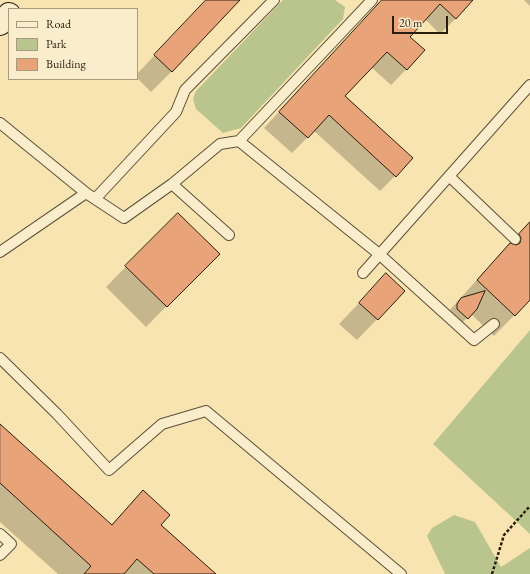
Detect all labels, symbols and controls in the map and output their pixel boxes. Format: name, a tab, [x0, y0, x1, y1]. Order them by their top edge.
legend	[8, 8, 138, 80]
scale bar	[394, 8, 450, 34]
text: 20 m	[399, 15, 422, 31]
text: Road	[46, 16, 71, 32]
text: Park	[46, 36, 66, 52]
text: Building	[46, 56, 86, 72]

